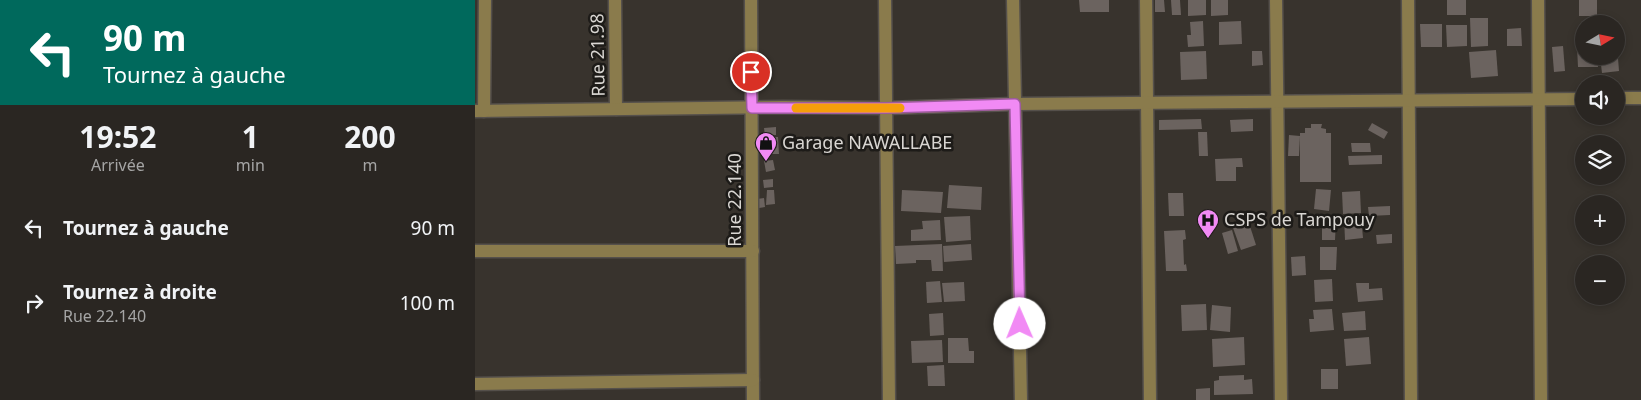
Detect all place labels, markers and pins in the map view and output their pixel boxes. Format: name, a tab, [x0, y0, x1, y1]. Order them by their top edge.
pin	[730, 51, 772, 93]
place label: Garage NAWALLABE	[782, 130, 952, 154]
shop icon: Garage NAWALLABE	[754, 131, 778, 162]
place label: CSPS de Tampouy	[1224, 207, 1375, 231]
hospital icon: CSPS de Tampouy	[1196, 208, 1220, 239]

